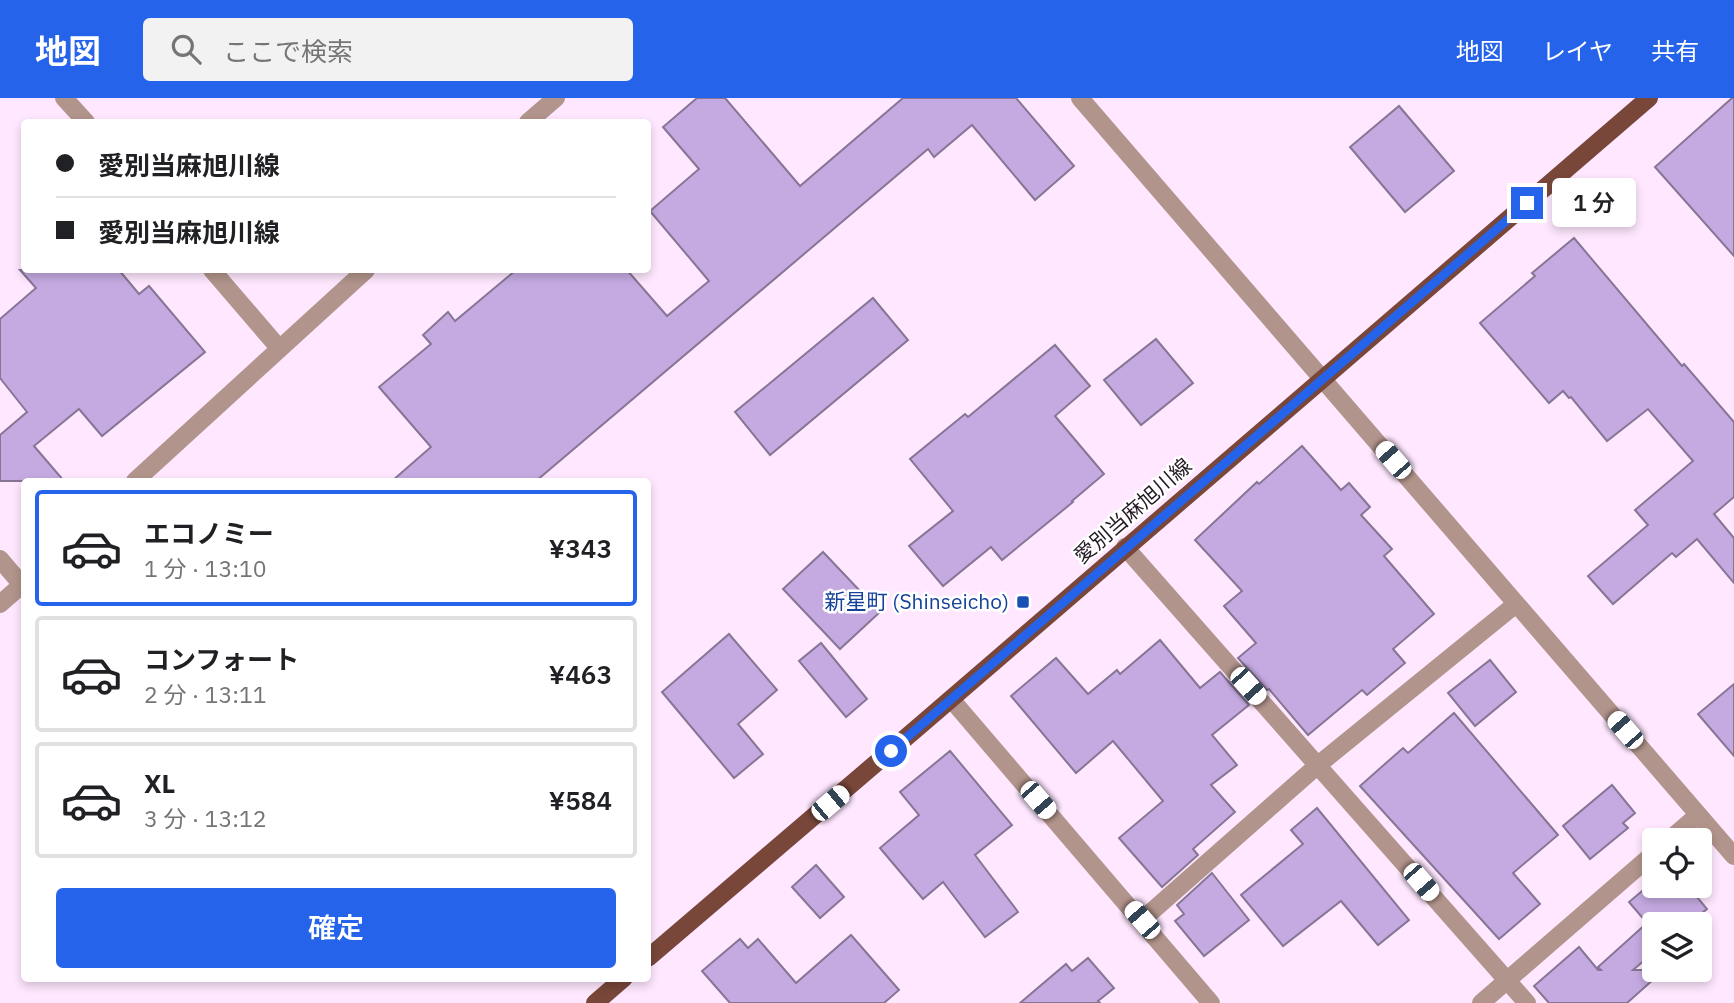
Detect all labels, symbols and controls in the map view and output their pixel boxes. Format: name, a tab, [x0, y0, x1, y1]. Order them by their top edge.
search box	[143, 18, 633, 81]
text: 地図	[35, 29, 101, 72]
icon: search	[167, 30, 205, 68]
text: ここで検索	[223, 34, 353, 68]
text: 地図	[1456, 35, 1504, 67]
text: レイヤ	[1542, 35, 1613, 67]
text: 共有	[1651, 35, 1699, 67]
text: 愛別当麻旭川線	[98, 148, 280, 182]
callout: 1 分	[1552, 178, 1636, 228]
route end	[1511, 187, 1543, 219]
text: 1 分	[1573, 187, 1615, 217]
text: 愛別当麻旭川線	[98, 215, 280, 249]
car	[1372, 437, 1415, 483]
street label: 愛別当麻旭川線	[1068, 451, 1197, 569]
text: エコノミー	[144, 516, 274, 550]
icon: car	[60, 517, 123, 580]
text: ¥343	[549, 531, 612, 565]
text: 1 分 · 13:10	[144, 553, 267, 583]
place label: 新星町 (Shinseicho)	[824, 587, 1009, 615]
marker: 新星町 (Shinseicho)	[1015, 594, 1031, 610]
text: コンフォート	[144, 642, 299, 676]
icon: car	[60, 643, 123, 706]
text: ¥463	[549, 657, 612, 691]
car	[1227, 663, 1270, 709]
text: 2 分 · 13:11	[144, 679, 267, 709]
car	[1604, 707, 1647, 753]
route start	[875, 735, 907, 767]
text: XL	[144, 766, 175, 800]
icon: car	[60, 769, 123, 832]
car	[1017, 777, 1060, 823]
car	[808, 781, 853, 825]
text: ¥584	[549, 783, 612, 817]
text: 3 分 · 13:12	[144, 803, 267, 833]
map controls	[1642, 828, 1712, 982]
button: locate	[1642, 828, 1712, 898]
car	[1400, 859, 1443, 905]
button: 確定	[56, 888, 616, 968]
car	[1121, 897, 1164, 943]
button: layers	[1642, 912, 1712, 982]

